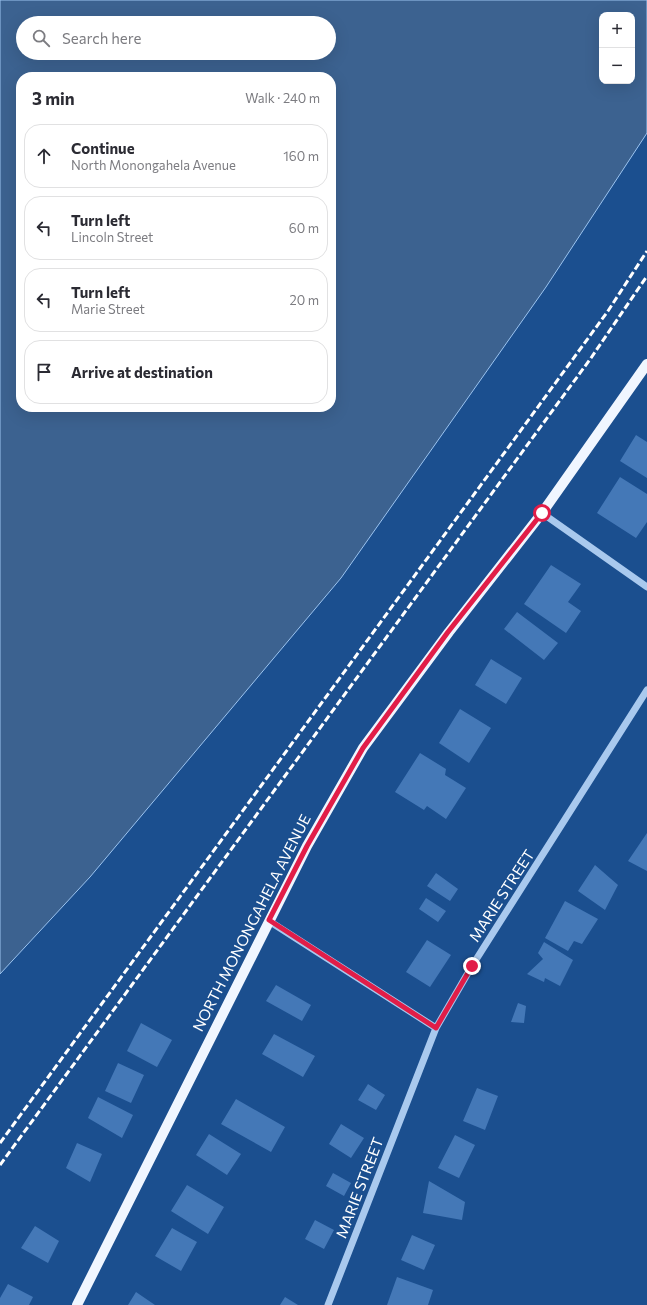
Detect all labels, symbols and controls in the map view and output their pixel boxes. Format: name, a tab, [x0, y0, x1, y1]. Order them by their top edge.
map controls	[599, 12, 635, 84]
button: +	[599, 12, 635, 48]
search box	[16, 16, 336, 60]
icon: search	[30, 27, 52, 49]
text: Search here	[62, 29, 141, 47]
button: −	[599, 48, 635, 84]
text: 3 min	[32, 88, 75, 109]
text: Walk · 240 m	[245, 90, 320, 106]
text: Continue	[71, 139, 135, 157]
icon: ahead	[33, 145, 55, 167]
text: 160 m	[283, 148, 319, 164]
text: North Monongahela Avenue	[71, 157, 236, 173]
text: Turn left	[71, 211, 130, 229]
icon: left	[33, 217, 55, 239]
text: 60 m	[289, 220, 319, 236]
text: Lincoln Street	[71, 229, 153, 245]
text: Turn left	[71, 283, 130, 301]
icon: left	[33, 289, 55, 311]
text: 20 m	[290, 292, 319, 308]
text: Marie Street	[71, 301, 145, 317]
icon: arrive	[33, 361, 55, 383]
text: Arrive at destination	[71, 363, 213, 381]
route start	[533, 504, 551, 522]
street label: NORTH MONONGAHELA AVENUE	[188, 811, 314, 1034]
street label: MARIE STREET	[465, 846, 538, 945]
route end	[463, 957, 481, 975]
street label: MARIE STREET	[332, 1134, 387, 1241]

